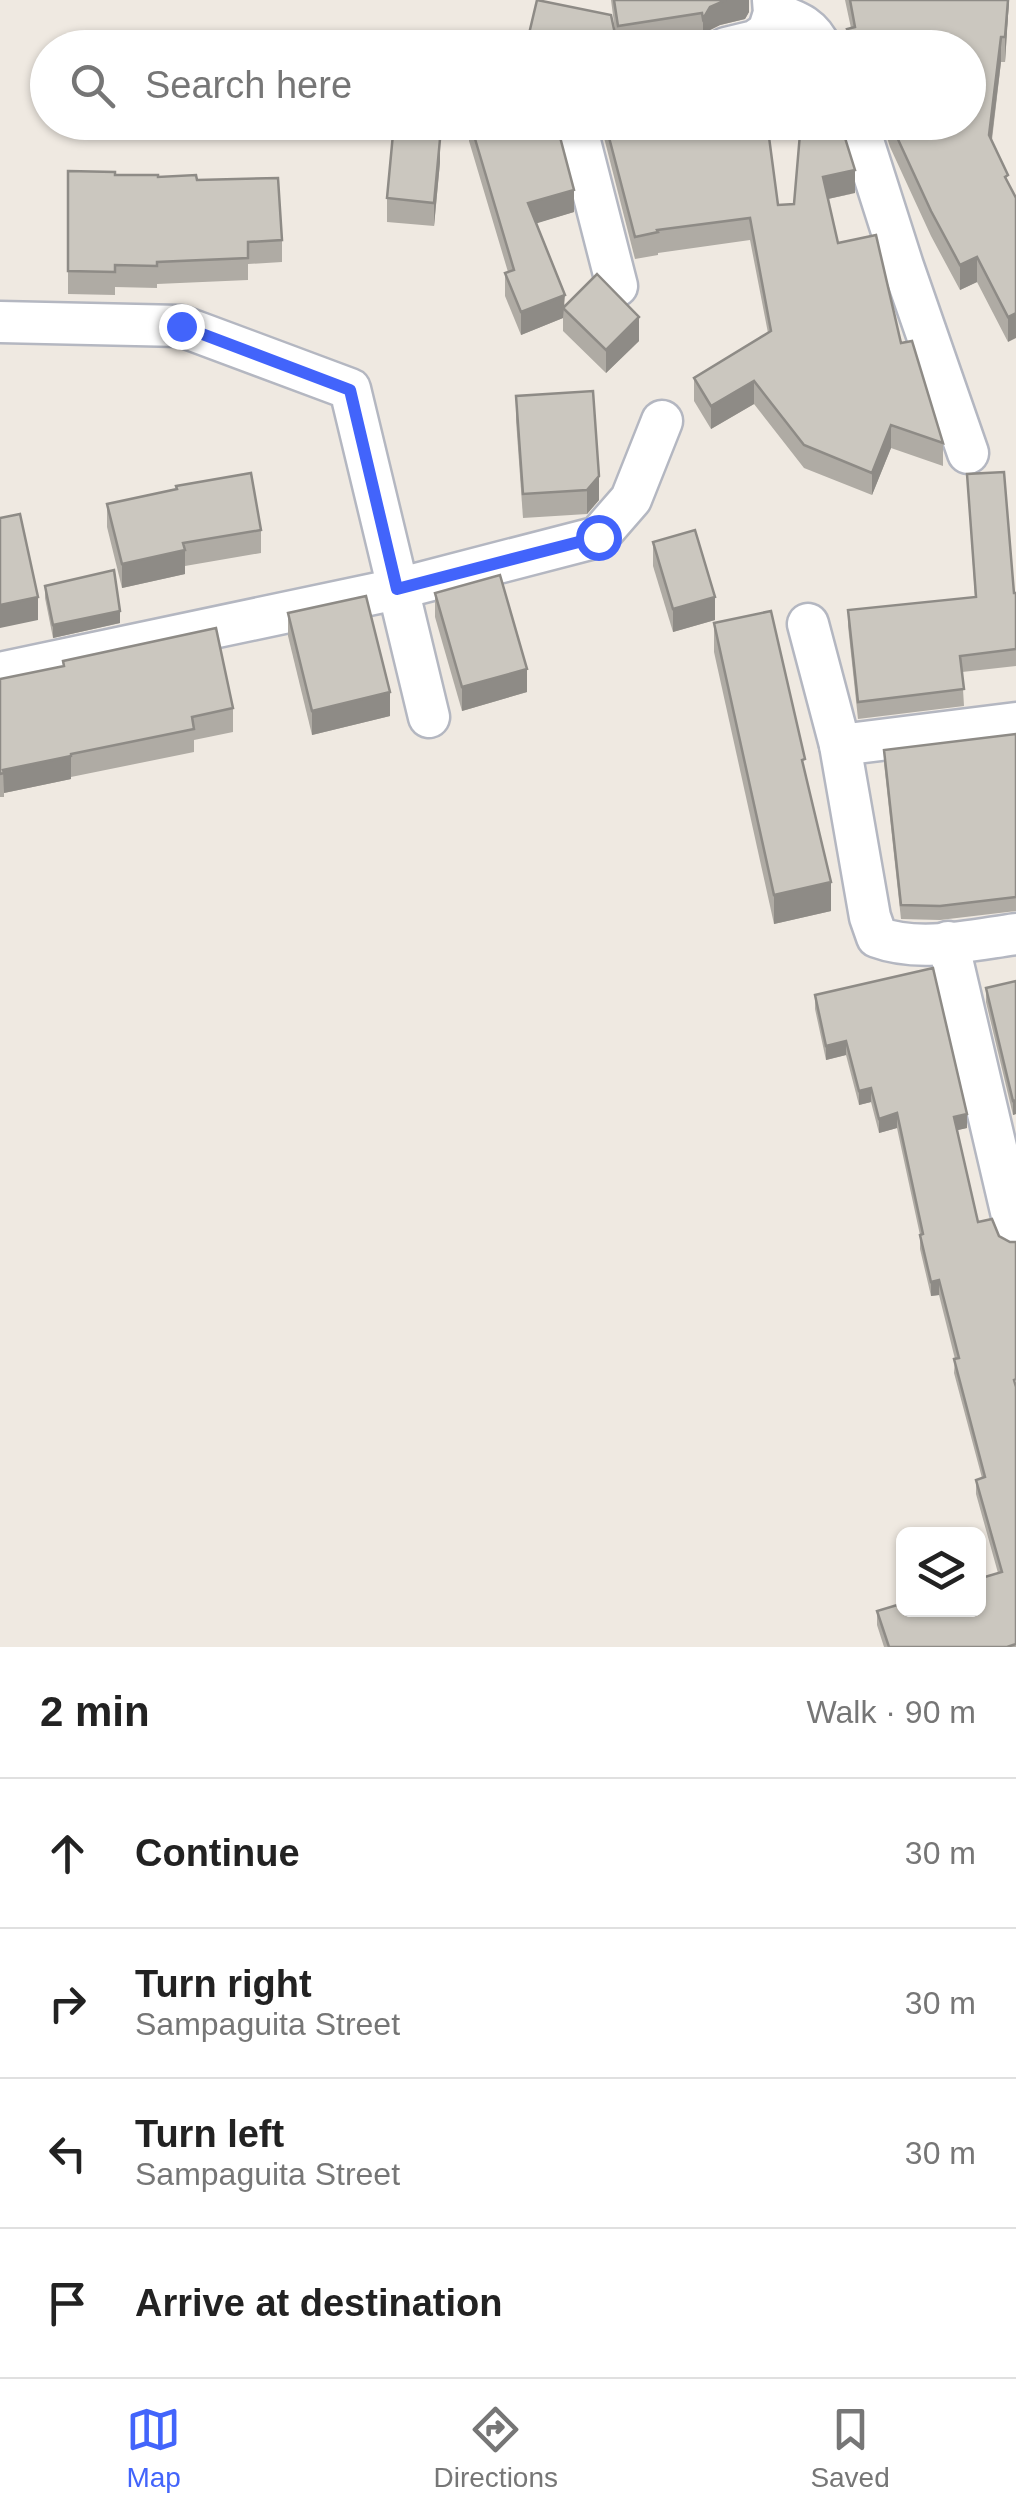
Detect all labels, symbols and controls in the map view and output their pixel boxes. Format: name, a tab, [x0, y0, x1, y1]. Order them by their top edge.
search box	[30, 30, 986, 140]
icon: search	[65, 58, 120, 113]
text: Search here	[145, 64, 352, 106]
route end	[159, 304, 205, 350]
route start	[576, 515, 622, 561]
map controls	[896, 1527, 986, 1617]
button: layers	[896, 1527, 986, 1617]
text: 2 min	[40, 1688, 150, 1735]
text: Walk · 90 m	[807, 1694, 976, 1730]
icon: ahead	[40, 1826, 95, 1881]
text: Continue	[135, 1832, 300, 1874]
text: 30 m	[905, 1835, 976, 1871]
text: Turn right	[135, 1963, 312, 2005]
icon: right	[40, 1976, 95, 2031]
text: 30 m	[905, 1985, 976, 2021]
text: Sampaguita Street	[135, 2006, 400, 2042]
text: Turn left	[135, 2113, 284, 2155]
icon: left	[40, 2126, 95, 2181]
text: 30 m	[905, 2135, 976, 2171]
text: Sampaguita Street	[135, 2156, 400, 2192]
icon: arrive	[40, 2276, 95, 2331]
text: Arrive at destination	[135, 2282, 502, 2324]
tab: Map	[126, 2402, 181, 2494]
tab: Directions	[434, 2402, 558, 2494]
tab: Saved	[810, 2402, 890, 2494]

